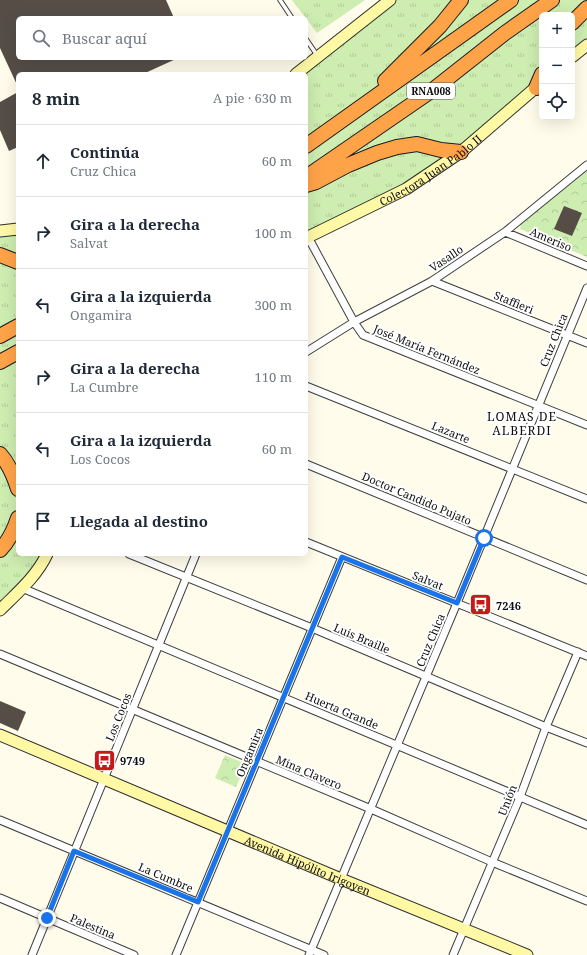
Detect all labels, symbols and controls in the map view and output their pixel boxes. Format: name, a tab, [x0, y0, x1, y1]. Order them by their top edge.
map controls	[539, 12, 575, 120]
button: +	[539, 12, 575, 48]
search box	[16, 16, 308, 60]
icon: search	[30, 27, 52, 49]
text: Buscar aquí	[62, 28, 147, 48]
button: −	[539, 48, 575, 84]
road number: RNA008	[407, 83, 455, 99]
button: locate	[539, 84, 575, 120]
text: 8 min	[32, 87, 80, 110]
text: A pie · 630 m	[213, 89, 292, 107]
street label: Colectora Juan Pablo II	[376, 131, 484, 209]
text: Continúa	[70, 142, 140, 162]
icon: ahead	[32, 150, 54, 172]
text: 60 m	[262, 152, 292, 170]
text: Cruz Chica	[70, 162, 137, 180]
text: Gira a la derecha	[70, 214, 200, 234]
icon: right	[32, 222, 54, 244]
street label: Ameriso	[528, 223, 574, 255]
text: 100 m	[255, 224, 292, 242]
text: Salvat	[70, 234, 108, 252]
street label: Vasallo	[426, 241, 466, 275]
text: Gira a la izquierda	[70, 286, 212, 306]
street label: Staffieri	[492, 287, 537, 317]
icon: left	[32, 294, 54, 316]
text: 300 m	[255, 296, 292, 314]
text: Ongamira	[70, 306, 132, 324]
street label: Cruz Chica	[536, 311, 570, 369]
street label: José María Fernández	[370, 320, 483, 377]
text: Gira a la derecha	[70, 358, 200, 378]
icon: right	[32, 366, 54, 388]
text: 110 m	[255, 368, 292, 386]
text: La Cumbre	[70, 378, 138, 396]
district label: LOMAS DE ALBERDI	[487, 408, 557, 439]
street label: Lazarte	[430, 418, 472, 446]
text: Gira a la izquierda	[70, 430, 212, 450]
icon: left	[32, 438, 54, 460]
text: 60 m	[262, 440, 292, 458]
text: Los Cocos	[70, 450, 130, 468]
street label: Doctor Candido Pujato	[360, 468, 474, 528]
icon: arrive	[32, 510, 54, 532]
text: Llegada al destino	[70, 511, 208, 531]
route start	[475, 529, 493, 547]
street label: Salvat	[410, 567, 446, 593]
bus stop icon: 7246	[468, 592, 494, 618]
place label: 7246	[496, 598, 521, 613]
street label: Cruz Chica	[412, 611, 448, 669]
street label: Luis Braille	[332, 619, 393, 657]
street label: Huerta Grande	[303, 688, 381, 732]
street label: Los Cocos	[102, 691, 134, 743]
street label: Ongamira	[232, 725, 266, 779]
bus stop icon: 9749	[91, 747, 117, 773]
street label: Mina Clavero	[274, 751, 344, 793]
place label: 9749	[120, 753, 145, 768]
street label: Unión	[494, 782, 520, 818]
street label: Avenida Hipólito Irigoyen	[242, 832, 373, 898]
street label: La Cumbre	[136, 859, 196, 895]
route end	[38, 909, 56, 927]
street label: Palestina	[68, 910, 118, 942]

